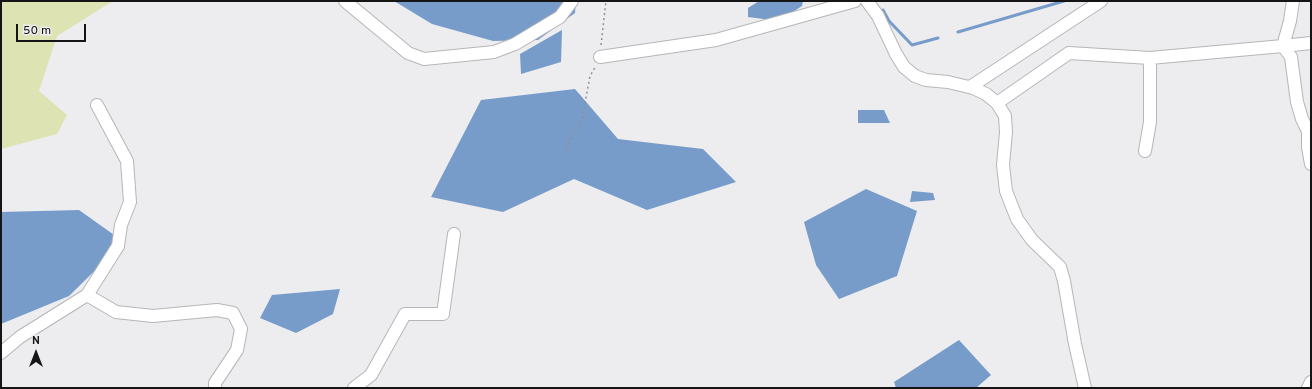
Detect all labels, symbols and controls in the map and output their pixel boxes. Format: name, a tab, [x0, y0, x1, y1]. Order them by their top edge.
scale bar	[18, 16, 88, 42]
text: 50 m	[23, 23, 51, 39]
north arrow	[16, 333, 56, 373]
text: N	[32, 334, 40, 348]

